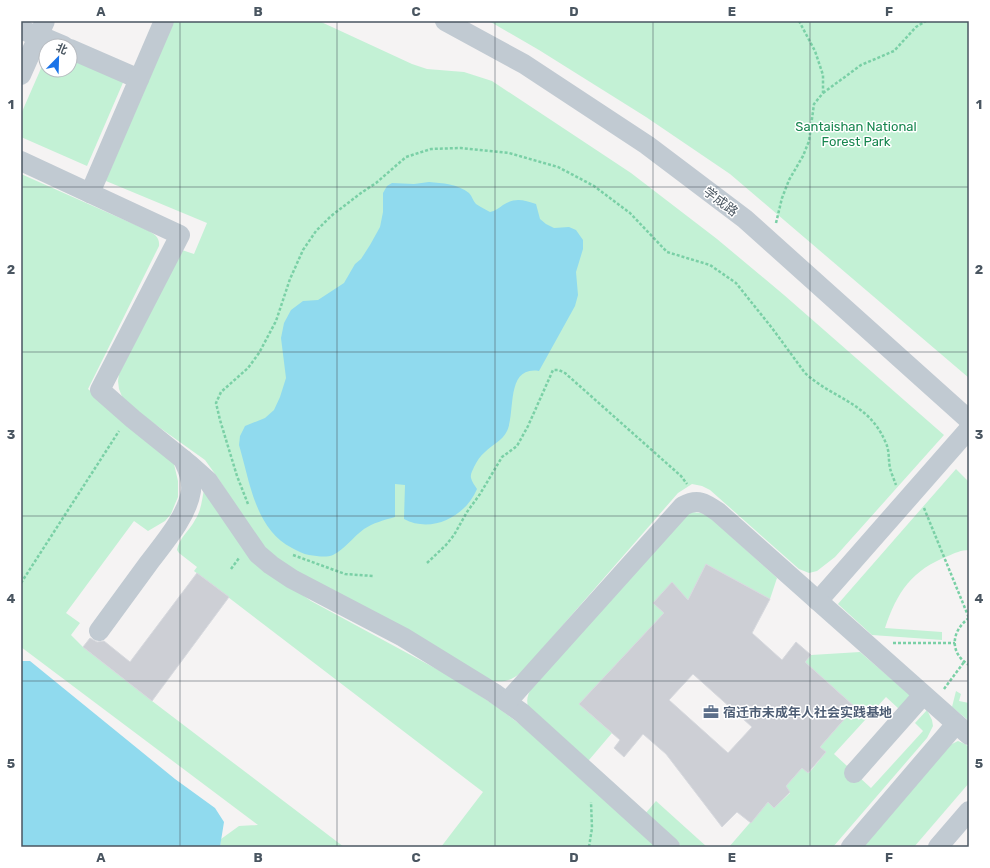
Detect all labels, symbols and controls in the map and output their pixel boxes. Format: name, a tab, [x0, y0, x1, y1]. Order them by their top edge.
text: A	[96, 4, 106, 19]
text: B	[253, 4, 263, 19]
text: C	[411, 4, 421, 19]
text: D	[569, 4, 579, 19]
text: E	[728, 4, 736, 19]
text: F	[885, 4, 893, 19]
north arrow	[38, 38, 78, 78]
text: 北	[54, 41, 69, 57]
text: 1	[8, 97, 14, 112]
text: 1	[976, 97, 982, 112]
park label: Santaishan National Forest Park	[795, 119, 917, 149]
street label: 学成路	[701, 184, 741, 219]
text: 2	[7, 262, 15, 277]
text: 2	[975, 262, 983, 277]
text: 3	[7, 427, 16, 442]
text: 3	[975, 427, 984, 442]
text: 4	[7, 591, 16, 606]
text: 4	[975, 591, 984, 606]
office icon: 宿迁市未成年人社会实践基地	[702, 703, 720, 721]
place label: 宿迁市未成年人社会实践基地	[723, 705, 892, 720]
text: 5	[7, 756, 15, 771]
text: 5	[975, 756, 983, 771]
text: A	[96, 850, 106, 865]
text: B	[253, 850, 263, 865]
text: C	[411, 850, 421, 865]
text: D	[569, 850, 579, 865]
text: E	[728, 850, 736, 865]
text: F	[885, 850, 893, 865]

